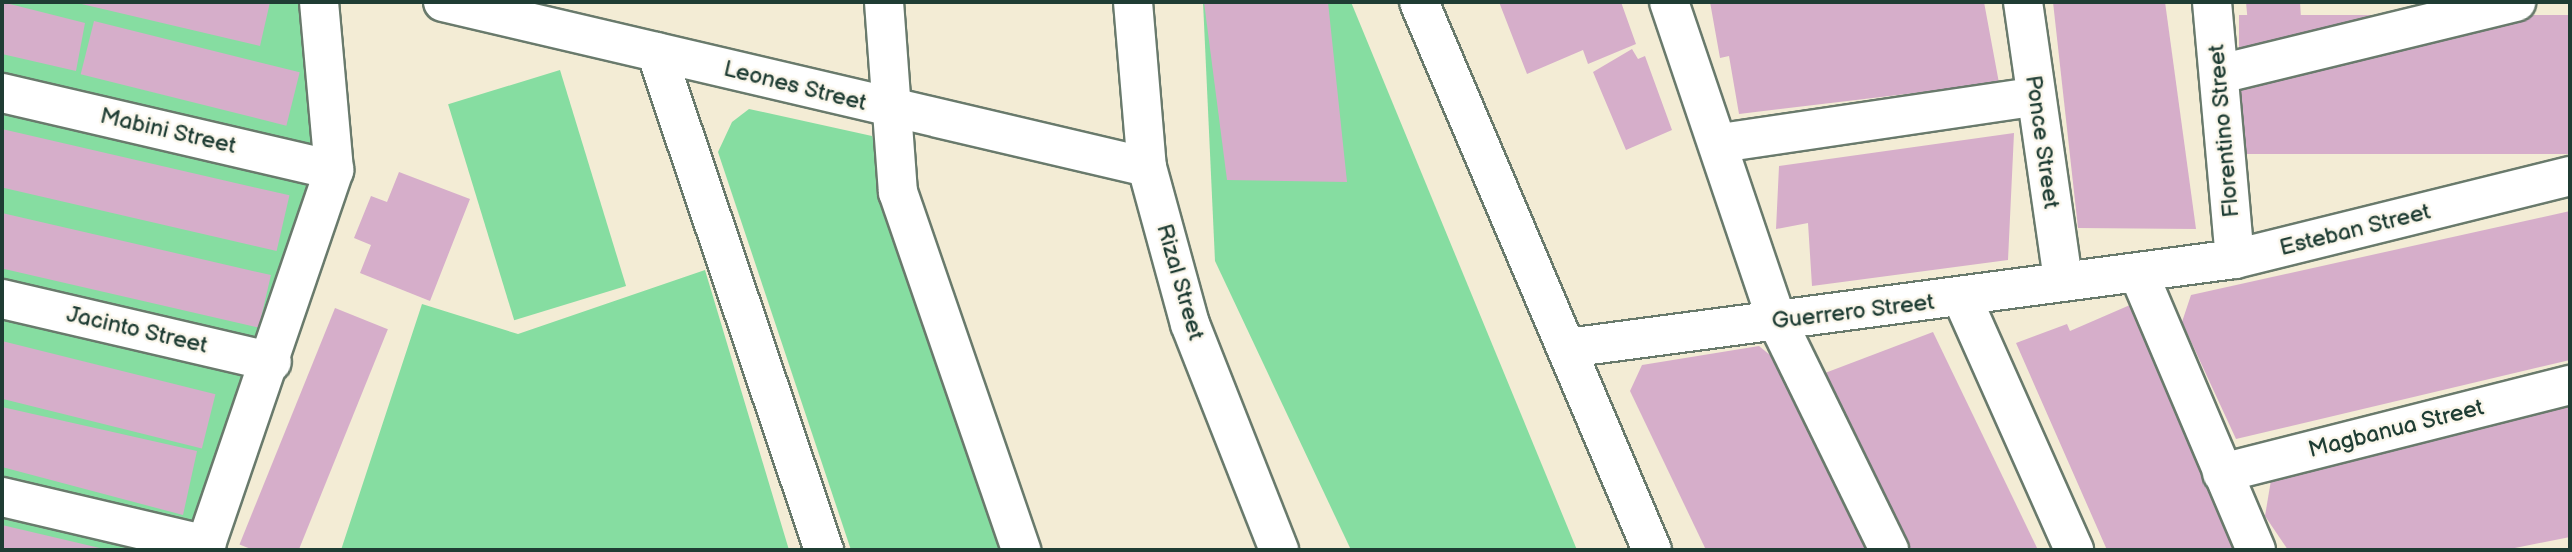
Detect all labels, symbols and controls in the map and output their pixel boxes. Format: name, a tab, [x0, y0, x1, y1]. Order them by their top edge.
street label: Florentino Street	[2203, 43, 2245, 219]
street label: Leones Street	[721, 55, 869, 117]
street label: Ponce Street	[2019, 73, 2065, 211]
street label: Mabini Street	[97, 102, 239, 160]
street label: Esteban Street	[2277, 198, 2433, 262]
street label: Rizal Street	[1150, 221, 1210, 343]
street label: Guerrero Street	[1770, 288, 1936, 336]
street label: Jacinto Street	[64, 300, 210, 360]
street label: Magbanua Street	[2305, 394, 2487, 464]

